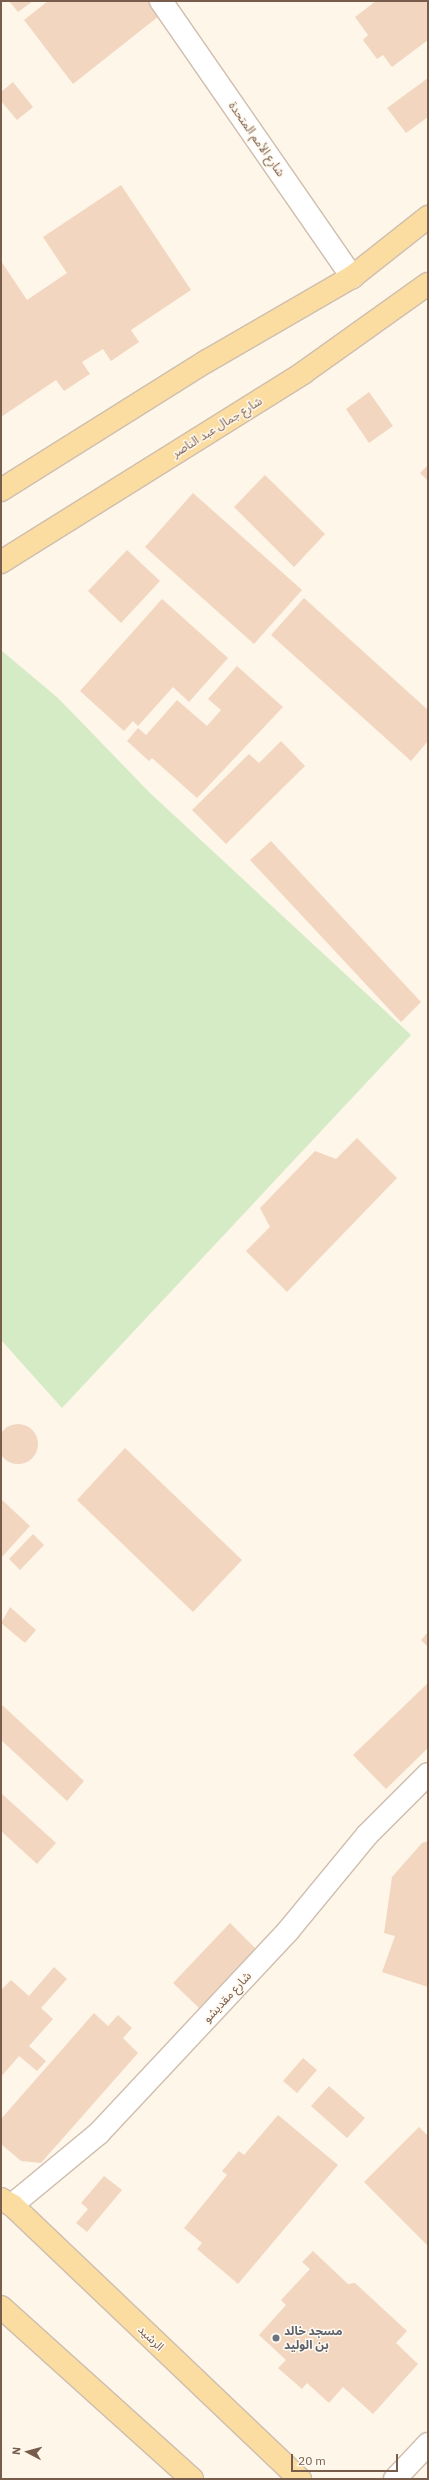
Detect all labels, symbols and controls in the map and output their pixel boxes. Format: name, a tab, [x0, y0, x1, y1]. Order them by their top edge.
street label: شارع الأمم المتحدة	[226, 99, 288, 179]
street label: شارع جمال عبد الناصر	[169, 393, 265, 461]
street label: شارع مقديشو	[200, 1969, 254, 2025]
street label: الرشيد	[135, 2322, 167, 2354]
place label: مسجد خالد بن الوليد	[284, 2324, 343, 2352]
marker: مسجد خالد بن الوليد	[271, 2333, 281, 2343]
north arrow	[8, 2432, 48, 2472]
text: N	[9, 2446, 23, 2455]
scale bar	[293, 2446, 400, 2472]
text: 20 m	[298, 2453, 326, 2468]

